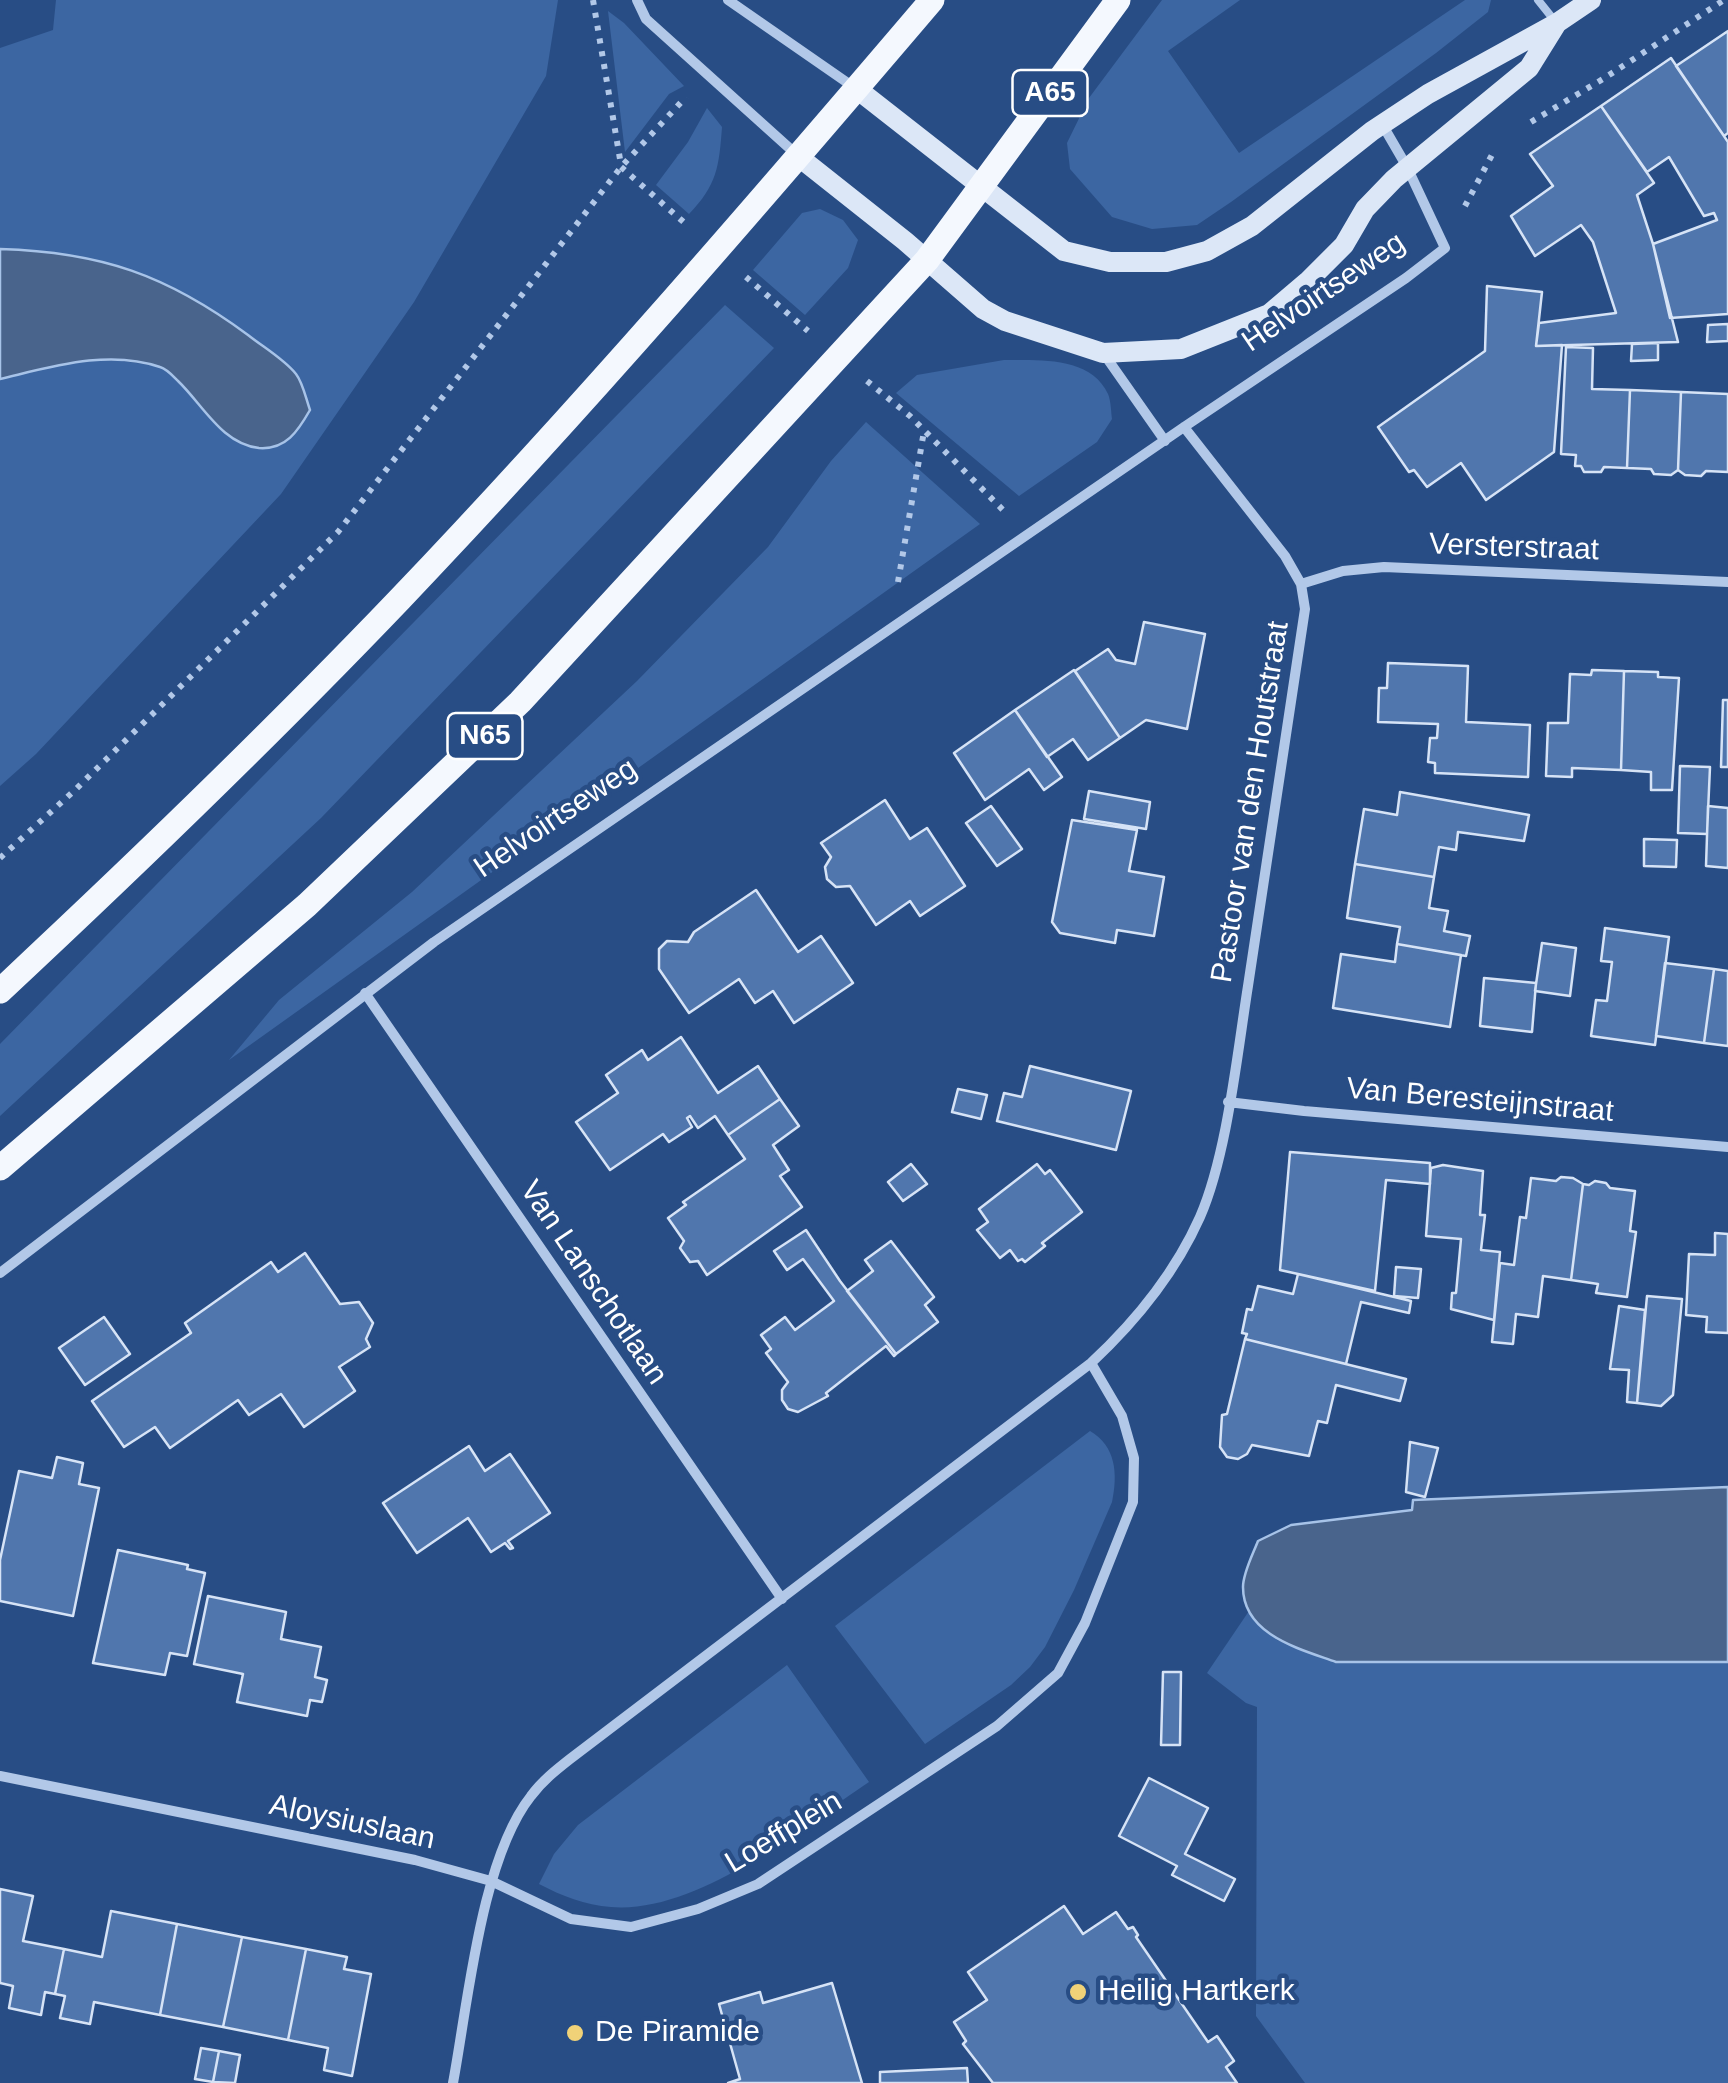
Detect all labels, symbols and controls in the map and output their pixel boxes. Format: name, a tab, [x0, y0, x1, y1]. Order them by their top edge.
road number: A65	[1012, 70, 1088, 116]
street label: Helvoirtseweg	[1236, 225, 1412, 361]
street label: Versterstraat	[1428, 527, 1600, 569]
street label: Pastoor van den Houtstraat	[1205, 619, 1297, 985]
road number: N65	[448, 713, 522, 759]
street label: Helvoirtseweg	[468, 751, 644, 887]
street label: Van Beresteijnstraat	[1345, 1071, 1615, 1131]
street label: Van Lanschotlaan	[512, 1174, 674, 1392]
street label: Loeffplein	[719, 1784, 849, 1882]
street label: Aloysiuslaan	[266, 1788, 438, 1858]
place label: Heilig Hartkerk	[1098, 1974, 1295, 2010]
marker: Heilig Hartkerk	[1067, 1981, 1089, 2003]
place label: De Piramide	[595, 2015, 760, 2051]
marker: De Piramide	[564, 2022, 586, 2044]

